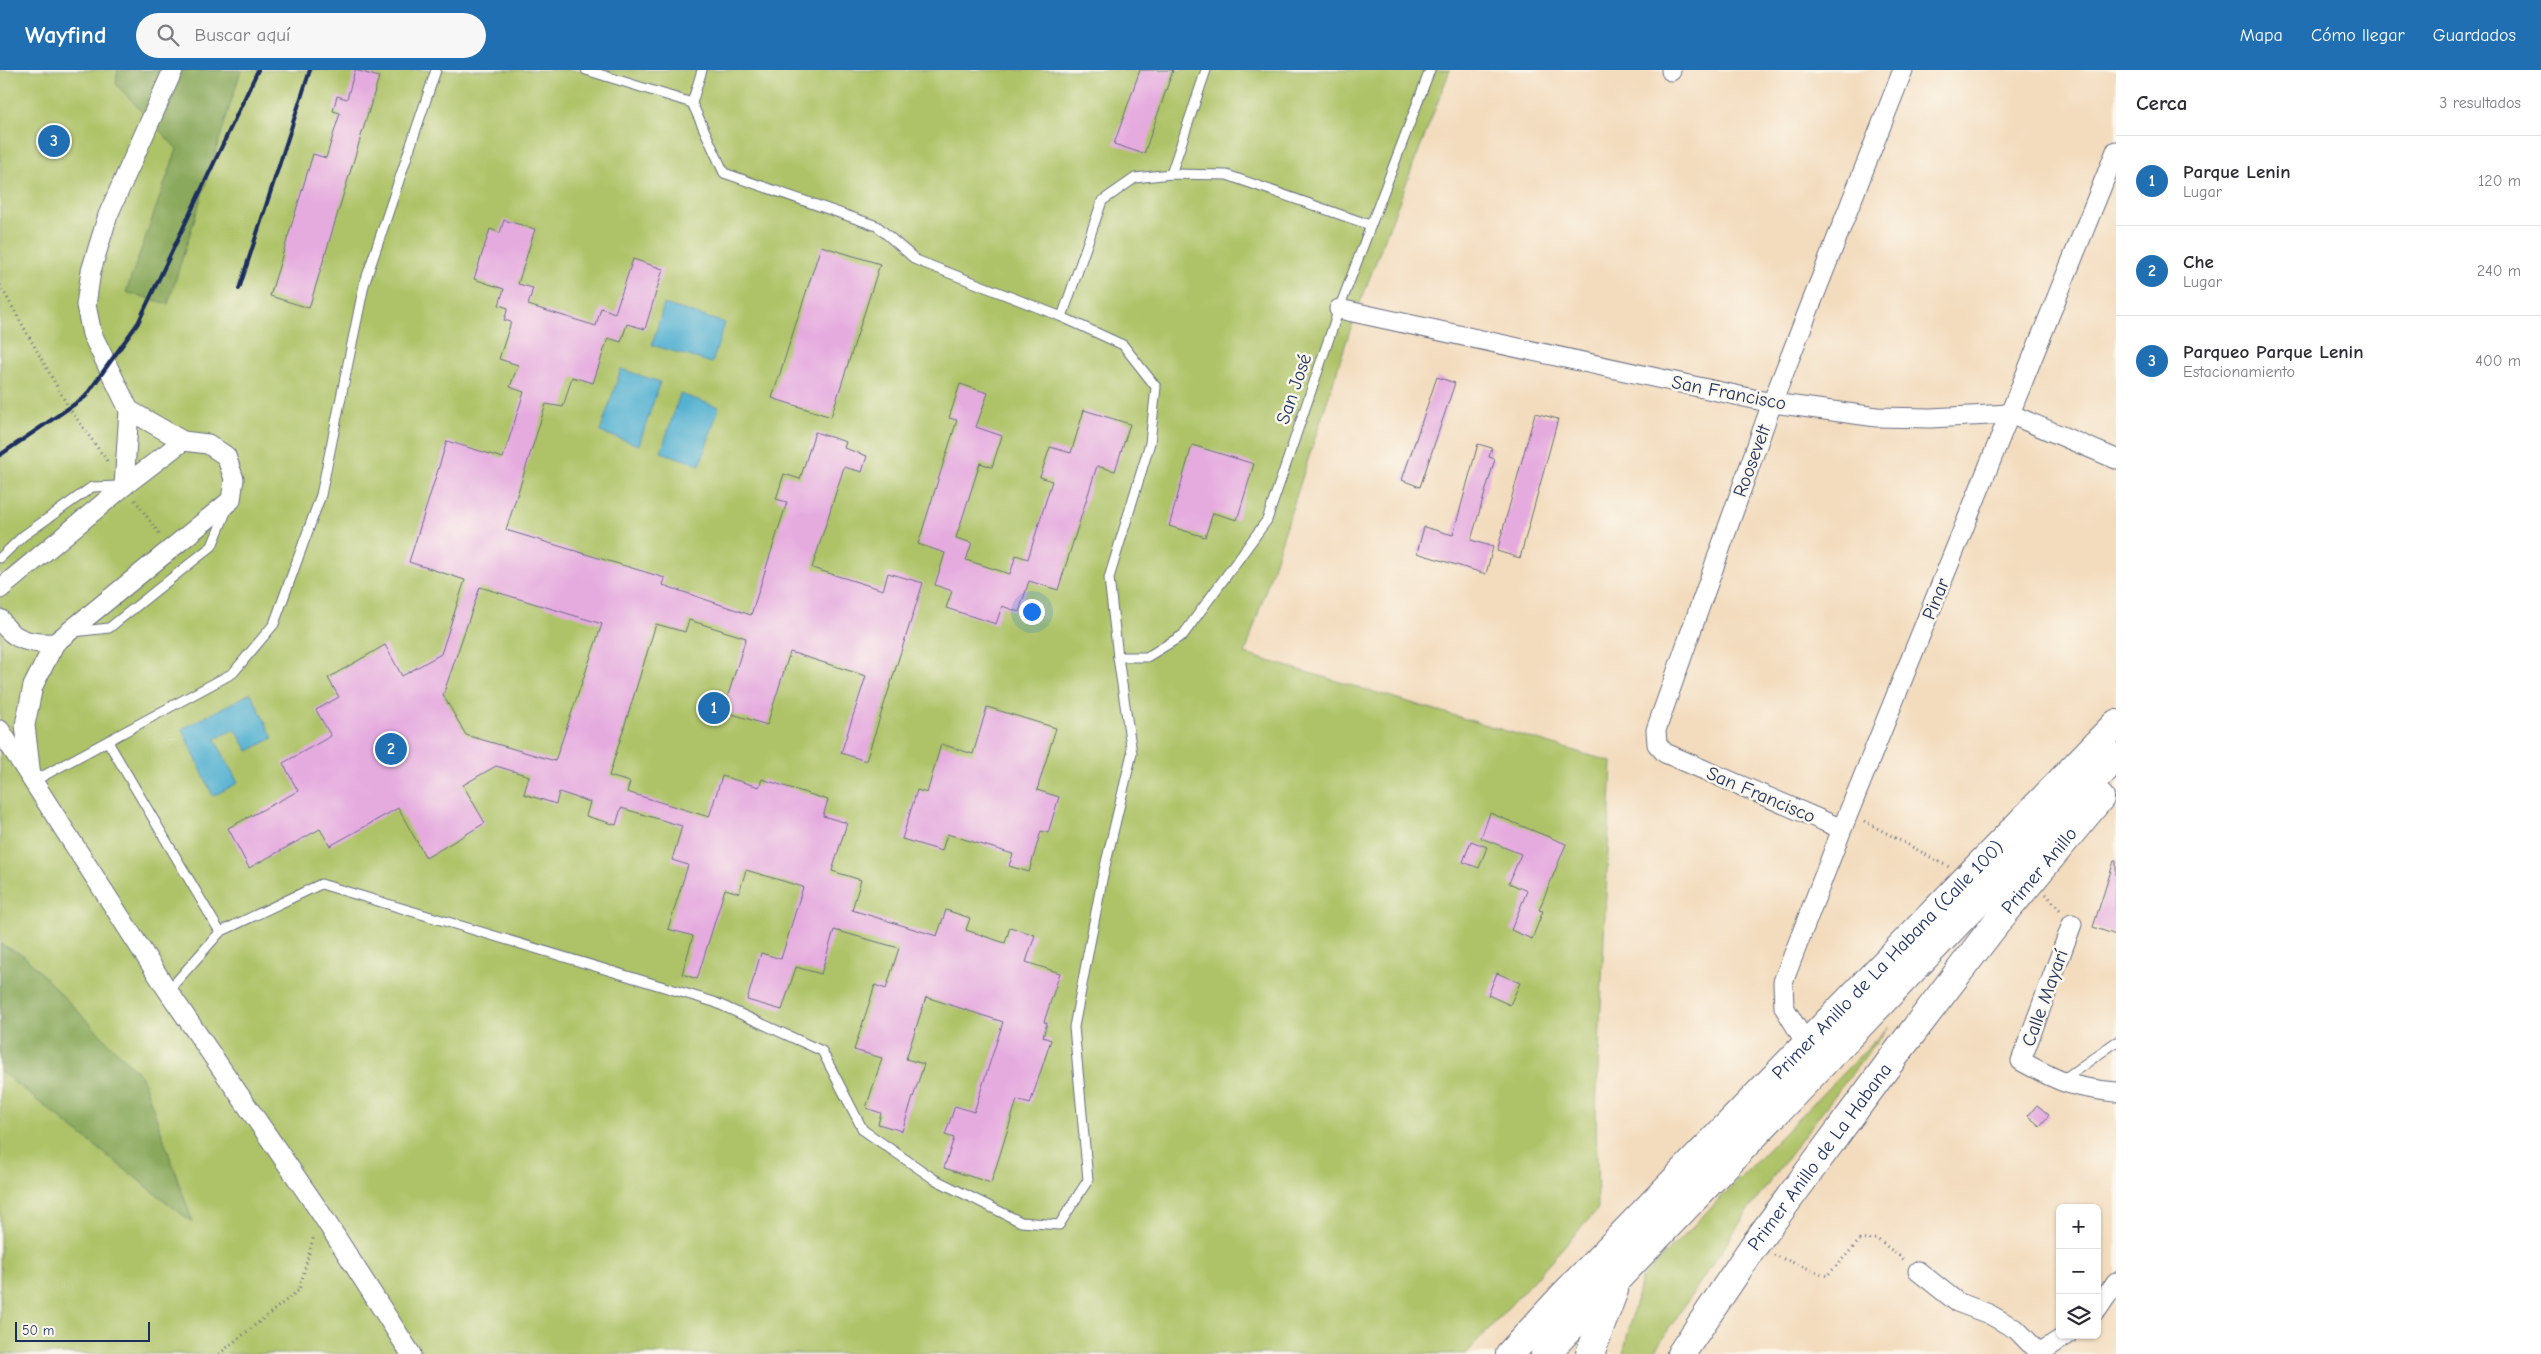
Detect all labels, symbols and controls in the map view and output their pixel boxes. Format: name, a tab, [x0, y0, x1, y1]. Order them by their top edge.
search box	[136, 13, 486, 58]
text: Wayfind	[25, 21, 106, 49]
icon: search	[154, 21, 182, 49]
text: Buscar aquí	[194, 24, 290, 46]
text: Mapa	[2240, 25, 2283, 46]
text: Cómo llegar	[2311, 25, 2405, 46]
text: Guardados	[2433, 25, 2516, 46]
text: Cerca	[2136, 91, 2187, 115]
text: 3 resultados	[2439, 94, 2521, 112]
pin: 3	[38, 122, 70, 160]
text: Parque Lenin	[2183, 161, 2291, 183]
text: 1	[2149, 172, 2155, 190]
text: 120 m	[2478, 172, 2521, 190]
text: Lugar	[2183, 183, 2222, 201]
text: Che	[2183, 251, 2214, 273]
text: 2	[2148, 262, 2156, 280]
text: 240 m	[2477, 262, 2521, 280]
text: Lugar	[2183, 273, 2222, 291]
text: Parqueo Parque Lenin	[2183, 341, 2364, 363]
street label: San José	[1272, 351, 1316, 427]
text: 3	[2148, 352, 2156, 370]
text: 400 m	[2475, 352, 2521, 370]
text: Estacionamiento	[2183, 363, 2295, 381]
street label: San Francisco	[1670, 371, 1788, 415]
street label: Roosevelt	[1729, 421, 1775, 500]
street label: Pinar	[1918, 575, 1954, 623]
your location	[1019, 599, 1045, 625]
pin: 1	[698, 689, 730, 727]
pin: 2	[375, 730, 407, 768]
street label: San Francisco	[1703, 762, 1819, 828]
street label: Primer Anillo	[1997, 823, 2082, 918]
street label: Primer Anillo de La Habana (Calle 100)	[1768, 836, 2008, 1084]
street label: Calle Mayarí	[2017, 946, 2073, 1049]
street label: Primer Anillo de La Habana	[1743, 1059, 1896, 1255]
map controls	[2056, 1204, 2101, 1339]
button: +	[2056, 1204, 2101, 1249]
button: −	[2056, 1249, 2101, 1294]
button: layers	[2056, 1294, 2101, 1339]
scale bar	[15, 1319, 150, 1342]
text: 50 m	[22, 1322, 54, 1339]

